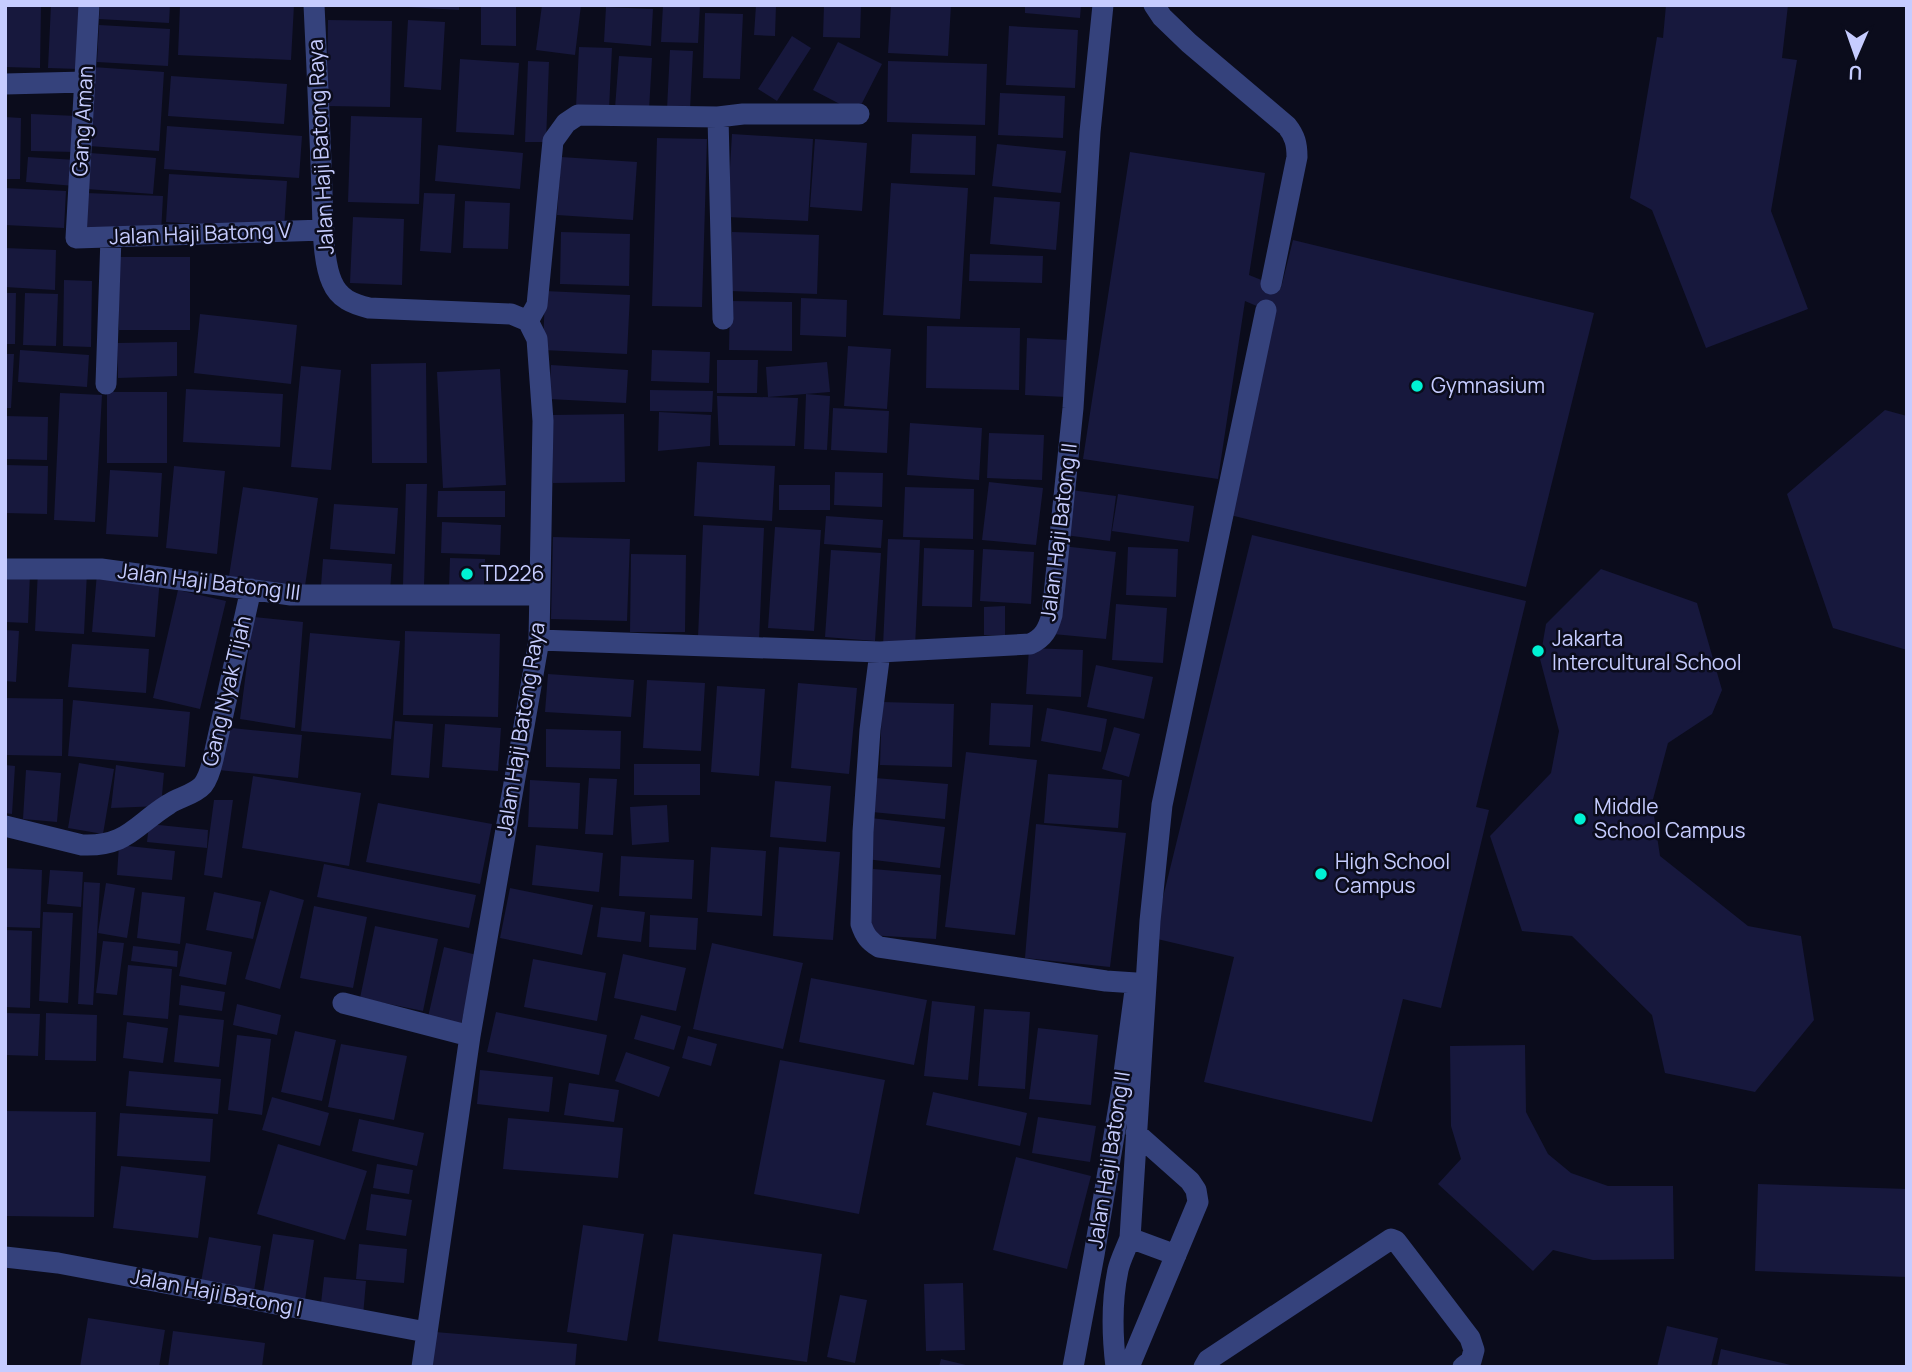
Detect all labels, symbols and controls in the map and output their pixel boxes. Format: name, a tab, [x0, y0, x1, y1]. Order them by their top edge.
north arrow	[1821, 21, 1891, 91]
street label: Jalan Haji Batong Raya	[300, 39, 340, 255]
text: U	[1848, 60, 1863, 86]
street label: Gang Aman	[65, 65, 99, 177]
street label: Jalan Haji Batong V	[109, 216, 292, 250]
place label: Gymnasium	[1431, 371, 1545, 399]
marker: Gymnasium	[1409, 378, 1425, 394]
street label: Jalan Haji Batong II	[1033, 441, 1083, 622]
street label: Jalan Haji Batong III	[116, 556, 302, 606]
place label: TD226	[481, 559, 545, 587]
marker: TD226	[459, 566, 475, 582]
street label: Gang Nyak Tijah	[195, 613, 257, 769]
street label: Jalan Haji Batong Raya	[489, 620, 551, 838]
place label: Jakarta Intercultural School	[1552, 624, 1742, 676]
marker: Jakarta Intercultural School	[1530, 643, 1546, 659]
place label: Middle School Campus	[1594, 792, 1745, 844]
marker: Middle School Campus	[1572, 811, 1588, 827]
place label: High School Campus	[1335, 847, 1450, 899]
marker: High School Campus	[1313, 866, 1329, 882]
street label: Jalan Haji Batong II	[1080, 1069, 1136, 1250]
street label: Jalan Haji Batong I	[128, 1262, 304, 1322]

